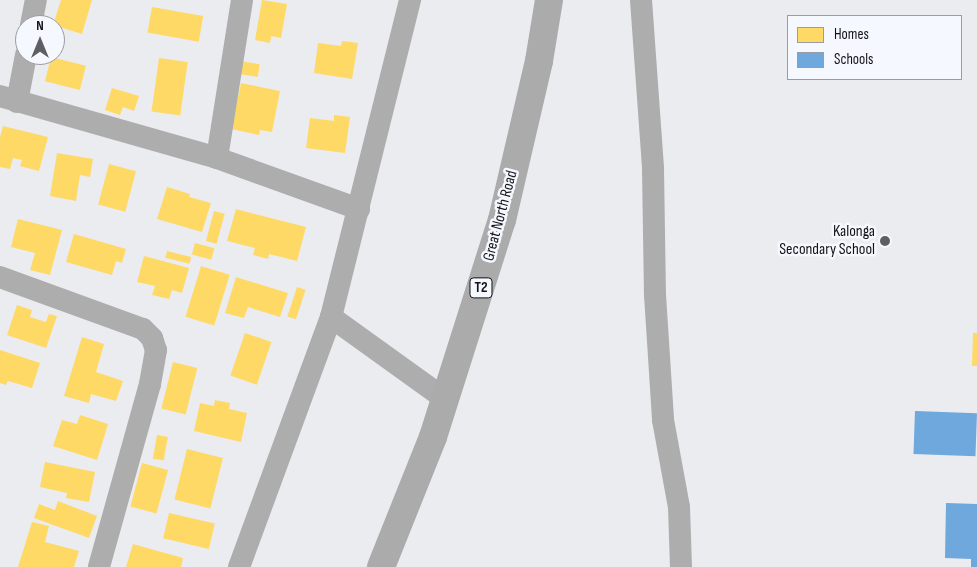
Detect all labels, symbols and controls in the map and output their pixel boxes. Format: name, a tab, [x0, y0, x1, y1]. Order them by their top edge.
north arrow	[15, 15, 65, 65]
legend	[787, 15, 962, 80]
text: N	[36, 17, 44, 34]
text: Homes	[834, 25, 869, 44]
text: Schools	[834, 50, 873, 69]
street label: Great North Road	[480, 169, 522, 263]
place label: Kalonga Secondary School	[779, 222, 875, 260]
marker: Kalonga Secondary School	[879, 235, 891, 247]
road number: T2	[468, 276, 494, 300]

